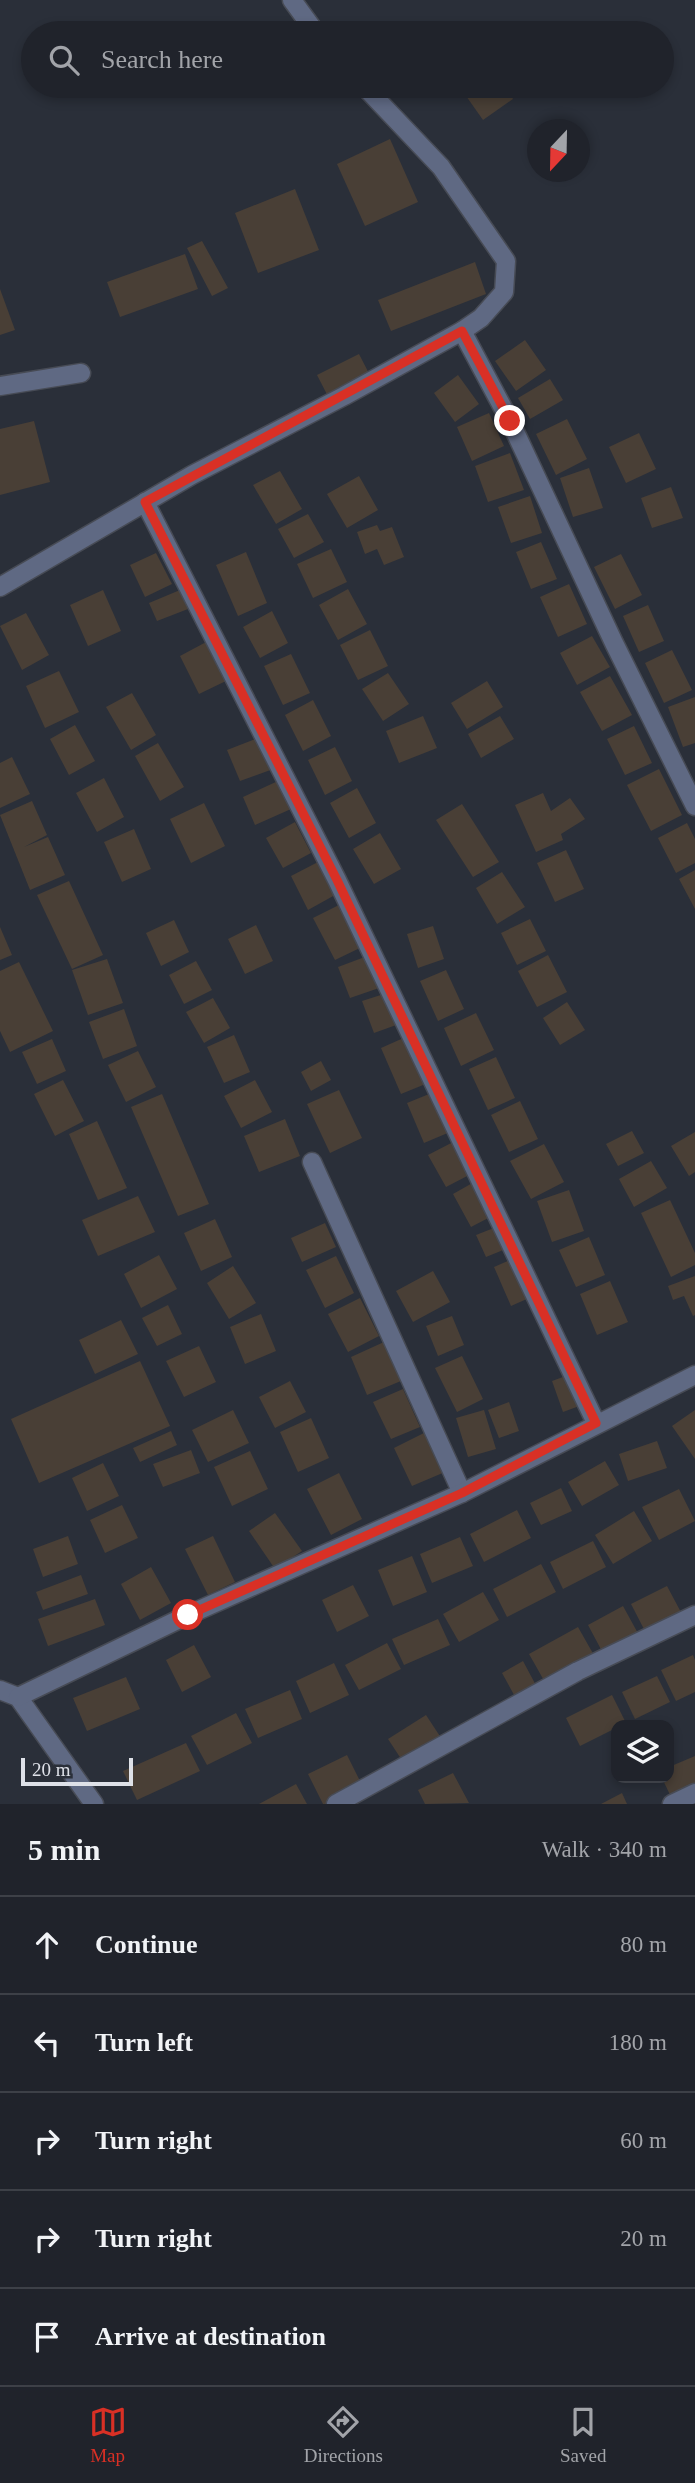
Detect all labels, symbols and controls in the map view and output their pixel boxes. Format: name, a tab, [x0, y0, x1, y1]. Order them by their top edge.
search box	[21, 21, 674, 98]
icon: search	[45, 41, 83, 79]
text: Search here	[101, 45, 223, 74]
north arrow	[527, 119, 590, 182]
route end	[494, 405, 525, 436]
route start	[172, 1599, 203, 1630]
map controls	[611, 1720, 674, 1783]
button: layers	[611, 1720, 674, 1783]
scale bar	[21, 1755, 133, 1787]
text: 20 m	[32, 1759, 71, 1780]
text: 5 min	[28, 1833, 101, 1866]
text: Walk · 340 m	[542, 1837, 667, 1862]
icon: ahead	[28, 1926, 66, 1964]
text: Continue	[95, 1930, 198, 1959]
text: 80 m	[620, 1932, 667, 1957]
icon: left	[28, 2024, 66, 2062]
text: Turn left	[95, 2028, 193, 2057]
text: 180 m	[609, 2030, 667, 2055]
icon: right	[28, 2122, 66, 2160]
text: Turn right	[95, 2126, 212, 2155]
text: 60 m	[620, 2128, 667, 2153]
icon: right	[28, 2220, 66, 2258]
text: Turn right	[95, 2224, 212, 2253]
text: 20 m	[620, 2226, 667, 2251]
icon: arrive	[28, 2318, 66, 2356]
text: Arrive at destination	[95, 2322, 326, 2351]
tab: Map	[89, 2403, 127, 2467]
tab: Directions	[304, 2403, 383, 2467]
tab: Saved	[560, 2403, 606, 2467]

